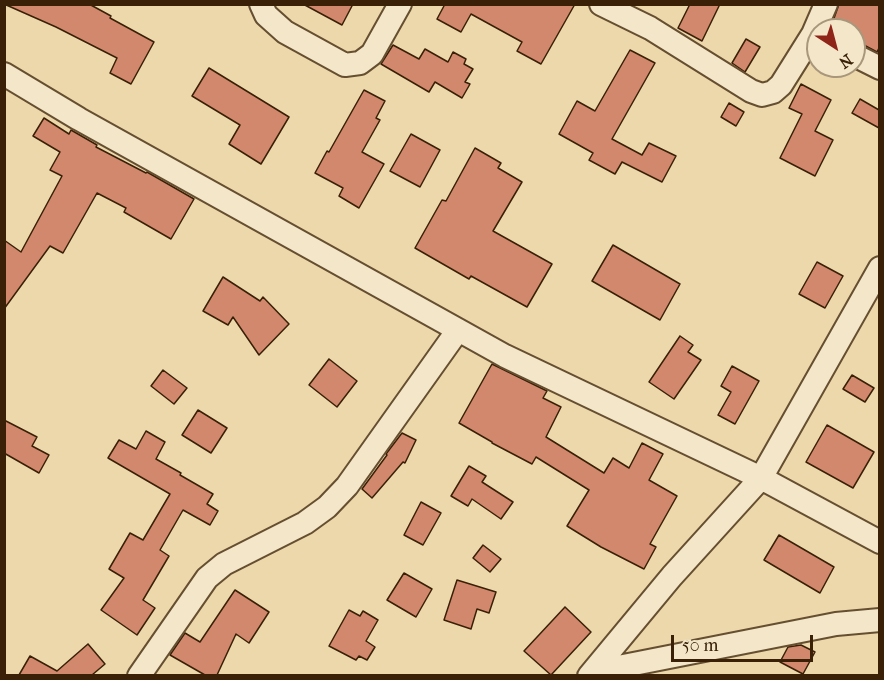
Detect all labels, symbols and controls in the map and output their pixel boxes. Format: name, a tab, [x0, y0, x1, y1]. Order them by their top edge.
north arrow	[806, 18, 866, 78]
text: N	[835, 50, 856, 73]
scale bar	[674, 623, 816, 661]
text: 50 m	[682, 635, 718, 656]

